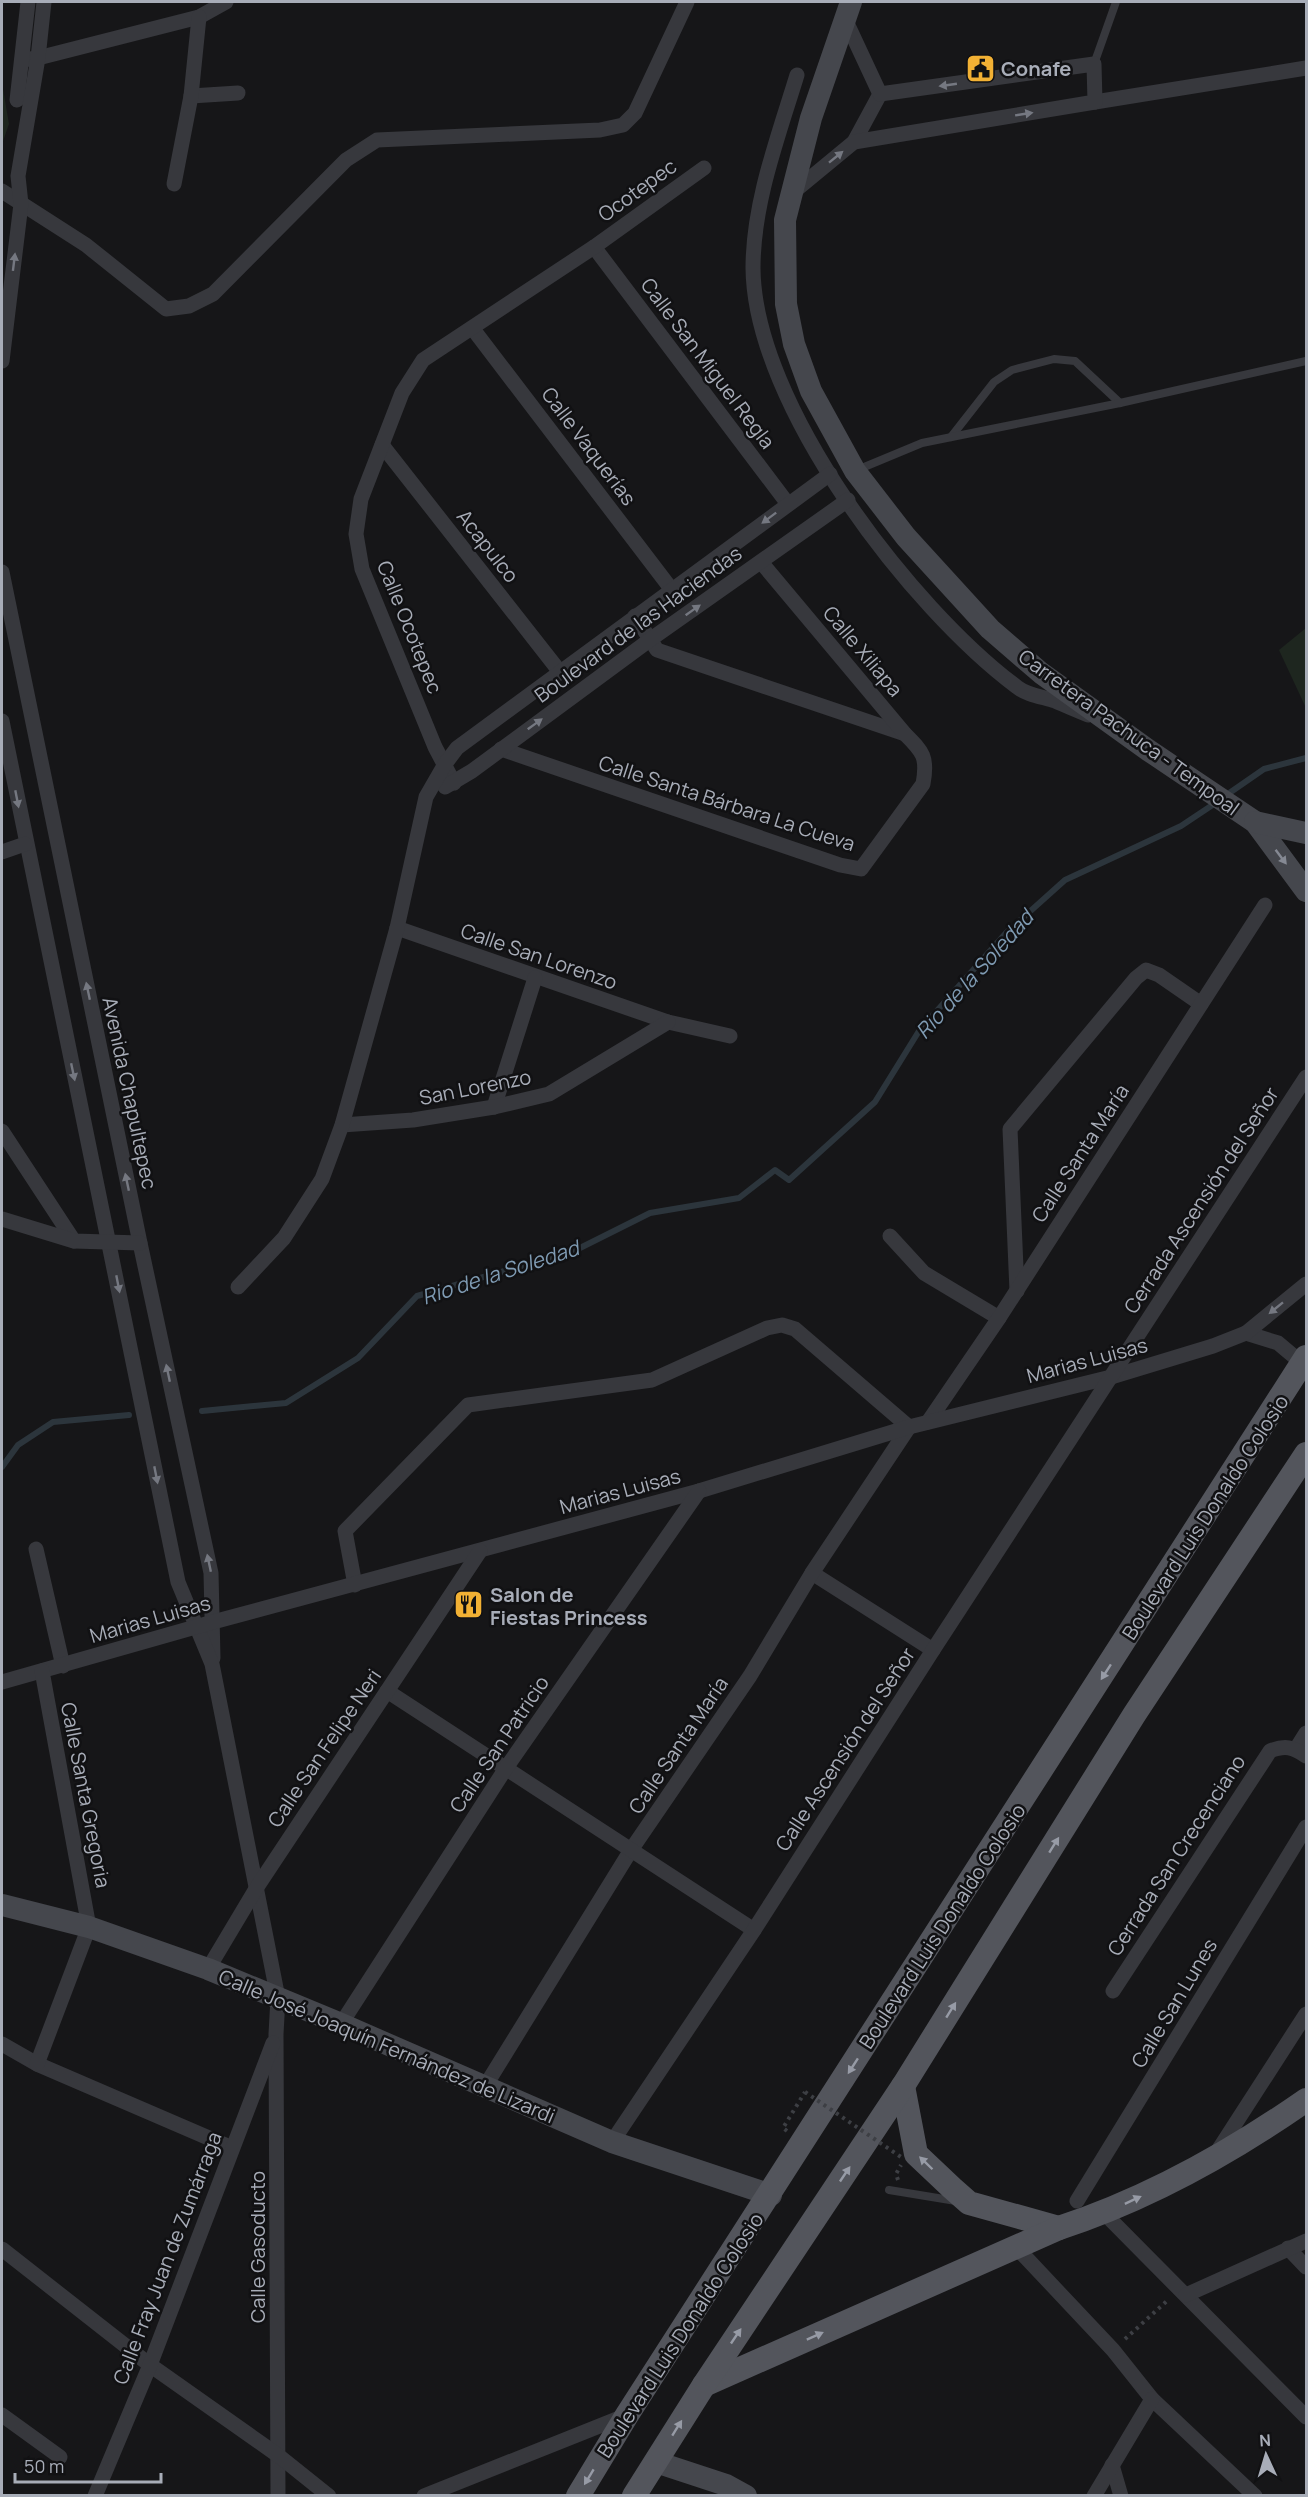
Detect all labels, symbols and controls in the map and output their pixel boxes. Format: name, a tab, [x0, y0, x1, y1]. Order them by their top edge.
public building icon: Conafe	[964, 52, 996, 84]
place label: Conafe	[1001, 55, 1071, 82]
one-way arrow	[938, 80, 957, 89]
one-way arrow	[1014, 109, 1033, 118]
one-way arrow	[828, 150, 844, 163]
street label: Ocotepec	[592, 152, 682, 228]
one-way arrow	[9, 252, 19, 271]
street label: Calle San Miguel Regla	[635, 272, 781, 454]
street label: Calle Vaquerías	[536, 381, 642, 511]
street label: Acapulco	[451, 504, 525, 588]
one-way arrow	[761, 512, 777, 524]
street label: Boulevard de las Haciendas	[529, 540, 747, 708]
street label: Calle Ocotepec	[371, 557, 449, 697]
street label: Calle Xiliapa	[817, 600, 909, 702]
one-way arrow	[685, 605, 701, 616]
street label: Carretera Pachuca - Tempoal	[1013, 643, 1245, 821]
one-way arrow	[527, 718, 543, 730]
street label: Calle Santa Bárbara La Cueva	[595, 749, 859, 857]
one-way arrow	[13, 790, 22, 809]
one-way arrow	[1274, 849, 1286, 864]
water label: Rio de la Soledad	[909, 902, 1041, 1044]
street label: Calle San Lorenzo	[457, 917, 621, 995]
one-way arrow	[83, 981, 92, 1000]
street label: Avenida Chapultepec	[96, 994, 164, 1192]
one-way arrow	[69, 1063, 79, 1081]
street label: San Lorenzo	[417, 1063, 533, 1111]
street label: Calle Santa María	[1025, 1079, 1135, 1227]
street label: Cerrada Ascensión del Señor	[1117, 1081, 1285, 1319]
one-way arrow	[122, 1172, 131, 1191]
water label: Rio de la Soledad	[418, 1233, 585, 1311]
one-way arrow	[114, 1274, 123, 1293]
one-way arrow	[1268, 1302, 1284, 1315]
street label: Marias Luisas	[1023, 1331, 1151, 1389]
one-way arrow	[163, 1363, 172, 1382]
street label: Boulevard Luis Donaldo Colosio	[1116, 1389, 1295, 1645]
street label: Marias Luisas	[556, 1462, 684, 1520]
one-way arrow	[152, 1465, 162, 1484]
one-way arrow	[204, 1554, 213, 1573]
place label: Salon de Fiestas Princess	[490, 1581, 648, 1631]
street label: Marias Luisas	[87, 1589, 213, 1649]
restaurant icon: Salon de Fiestas Princess	[453, 1589, 485, 1621]
street label: Calle Ascensión del Señor	[769, 1642, 921, 1856]
street label: Calle San Felipe Neri	[261, 1664, 387, 1832]
one-way arrow	[1100, 1664, 1111, 1680]
street label: Calle San Patricio	[443, 1670, 555, 1818]
street label: Calle Santa María	[622, 1671, 734, 1819]
street label: Calle Santa Gregoria	[55, 1700, 117, 1890]
street label: Cerrada San Crecenciano	[1101, 1749, 1251, 1961]
street label: Boulevard Luis Donaldo Colosio	[853, 1798, 1032, 2054]
one-way arrow	[1048, 1837, 1059, 1853]
street label: Calle San Lunes	[1125, 1934, 1223, 2072]
street label: Calle José Joaquín Fernández de Lizardi	[215, 1963, 559, 2129]
one-way arrow	[945, 2002, 956, 2018]
one-way arrow	[848, 2058, 859, 2074]
street label: Calle Fray Juan de Zumárraga	[106, 2128, 228, 2388]
one-way arrow	[919, 2156, 934, 2170]
one-way arrow	[839, 2166, 850, 2182]
street label: Calle Gasoducto	[244, 2171, 271, 2323]
one-way arrow	[1125, 2195, 1142, 2204]
street label: Boulevard Luis Donaldo Colosio	[591, 2207, 770, 2463]
one-way arrow	[730, 2328, 741, 2344]
one-way arrow	[806, 2330, 824, 2340]
one-way arrow	[671, 2420, 682, 2436]
north arrow	[1236, 2425, 1296, 2485]
text: N	[1258, 2429, 1271, 2451]
scale bar	[15, 2446, 160, 2484]
text: 50 m	[24, 2454, 64, 2478]
one-way arrow	[583, 2469, 594, 2486]

